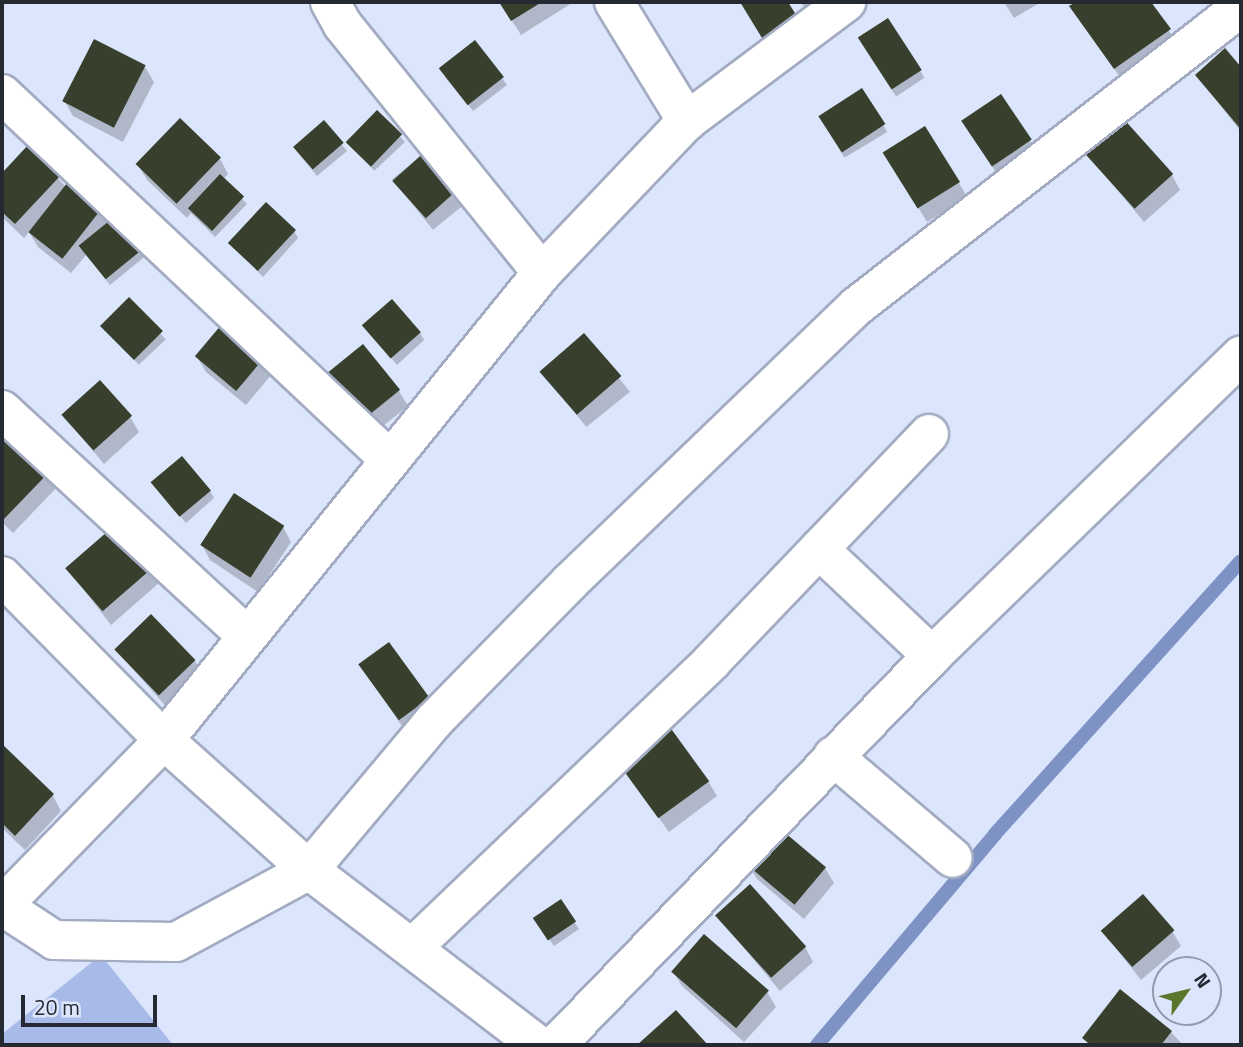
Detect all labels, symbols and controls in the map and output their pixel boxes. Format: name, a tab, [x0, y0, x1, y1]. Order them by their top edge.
north arrow	[1152, 956, 1222, 1026]
text: N	[1187, 967, 1219, 994]
scale bar	[24, 981, 161, 1025]
text: 20 m	[34, 991, 80, 1023]

